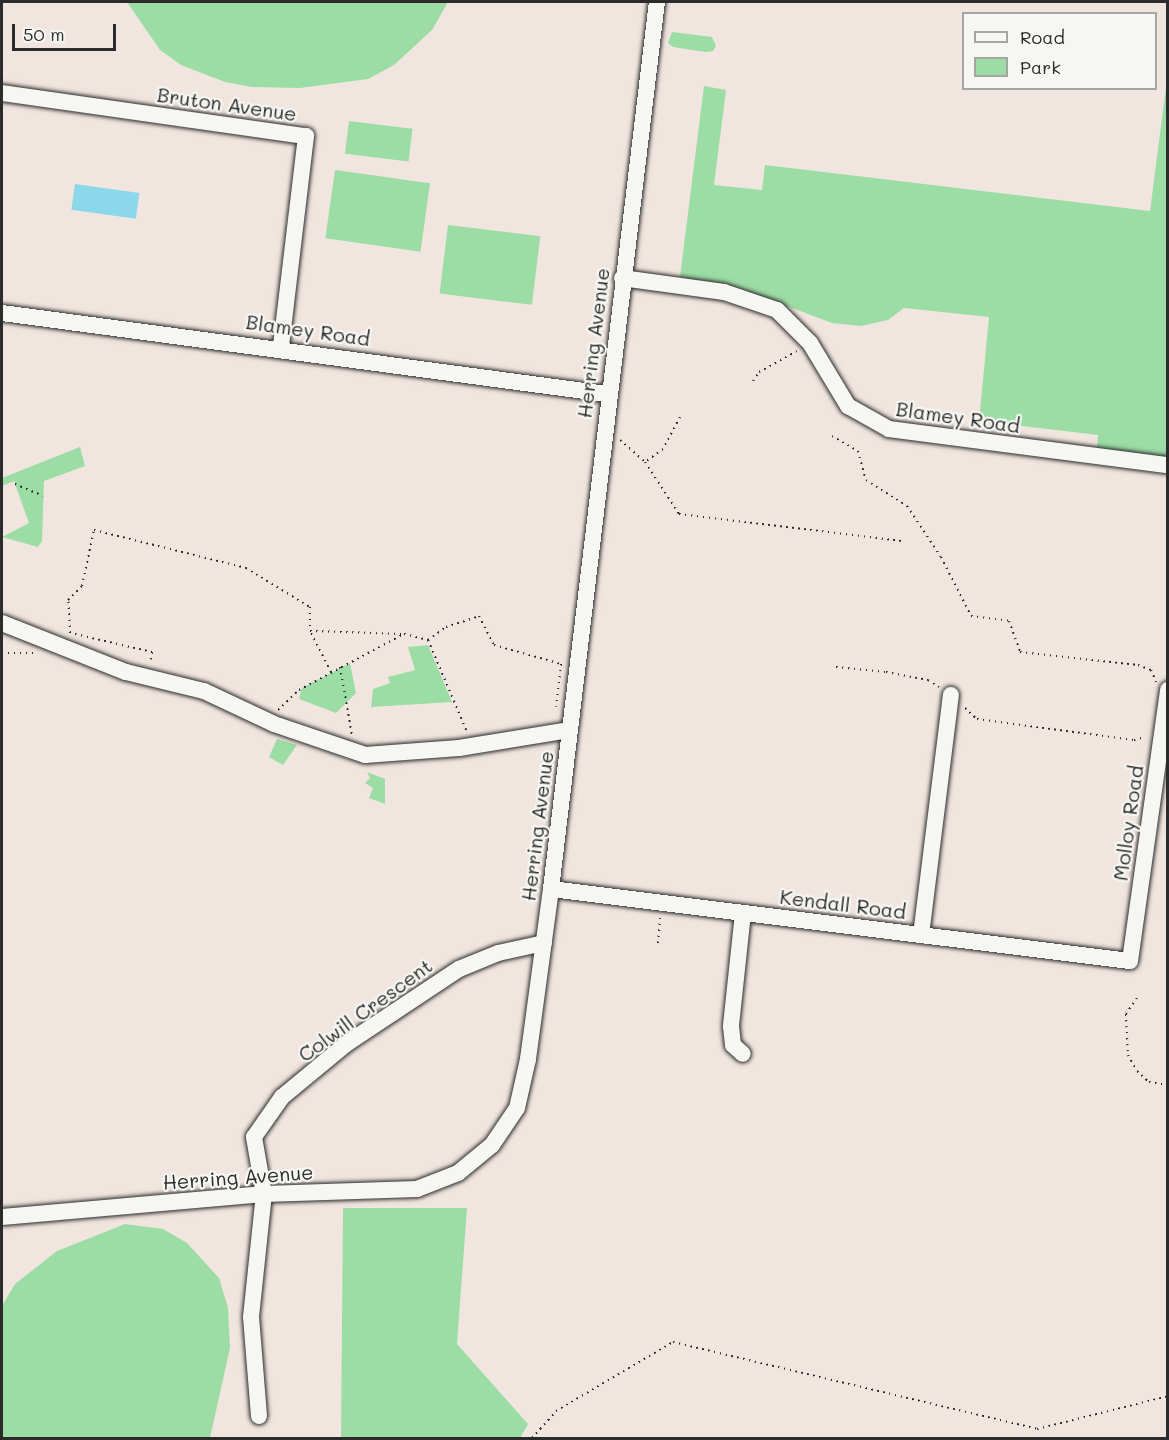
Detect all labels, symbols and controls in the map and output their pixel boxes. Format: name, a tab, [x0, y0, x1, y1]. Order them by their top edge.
scale bar	[15, 12, 118, 50]
legend	[962, 12, 1157, 90]
text: 50 m	[23, 22, 65, 46]
text: Road	[1020, 25, 1065, 49]
text: Park	[1020, 55, 1061, 79]
street label: Bruton Avenue	[156, 82, 298, 126]
street label: Herring Avenue	[572, 267, 614, 419]
street label: Blamey Road	[244, 309, 372, 351]
street label: Blamey Road	[894, 396, 1022, 438]
street label: Herring Avenue	[516, 750, 558, 902]
street label: Molloy Road	[1108, 764, 1148, 882]
street label: Kendall Road	[779, 884, 907, 924]
street label: Colwill Crescent	[293, 953, 437, 1067]
street label: Herring Avenue	[162, 1160, 314, 1194]

